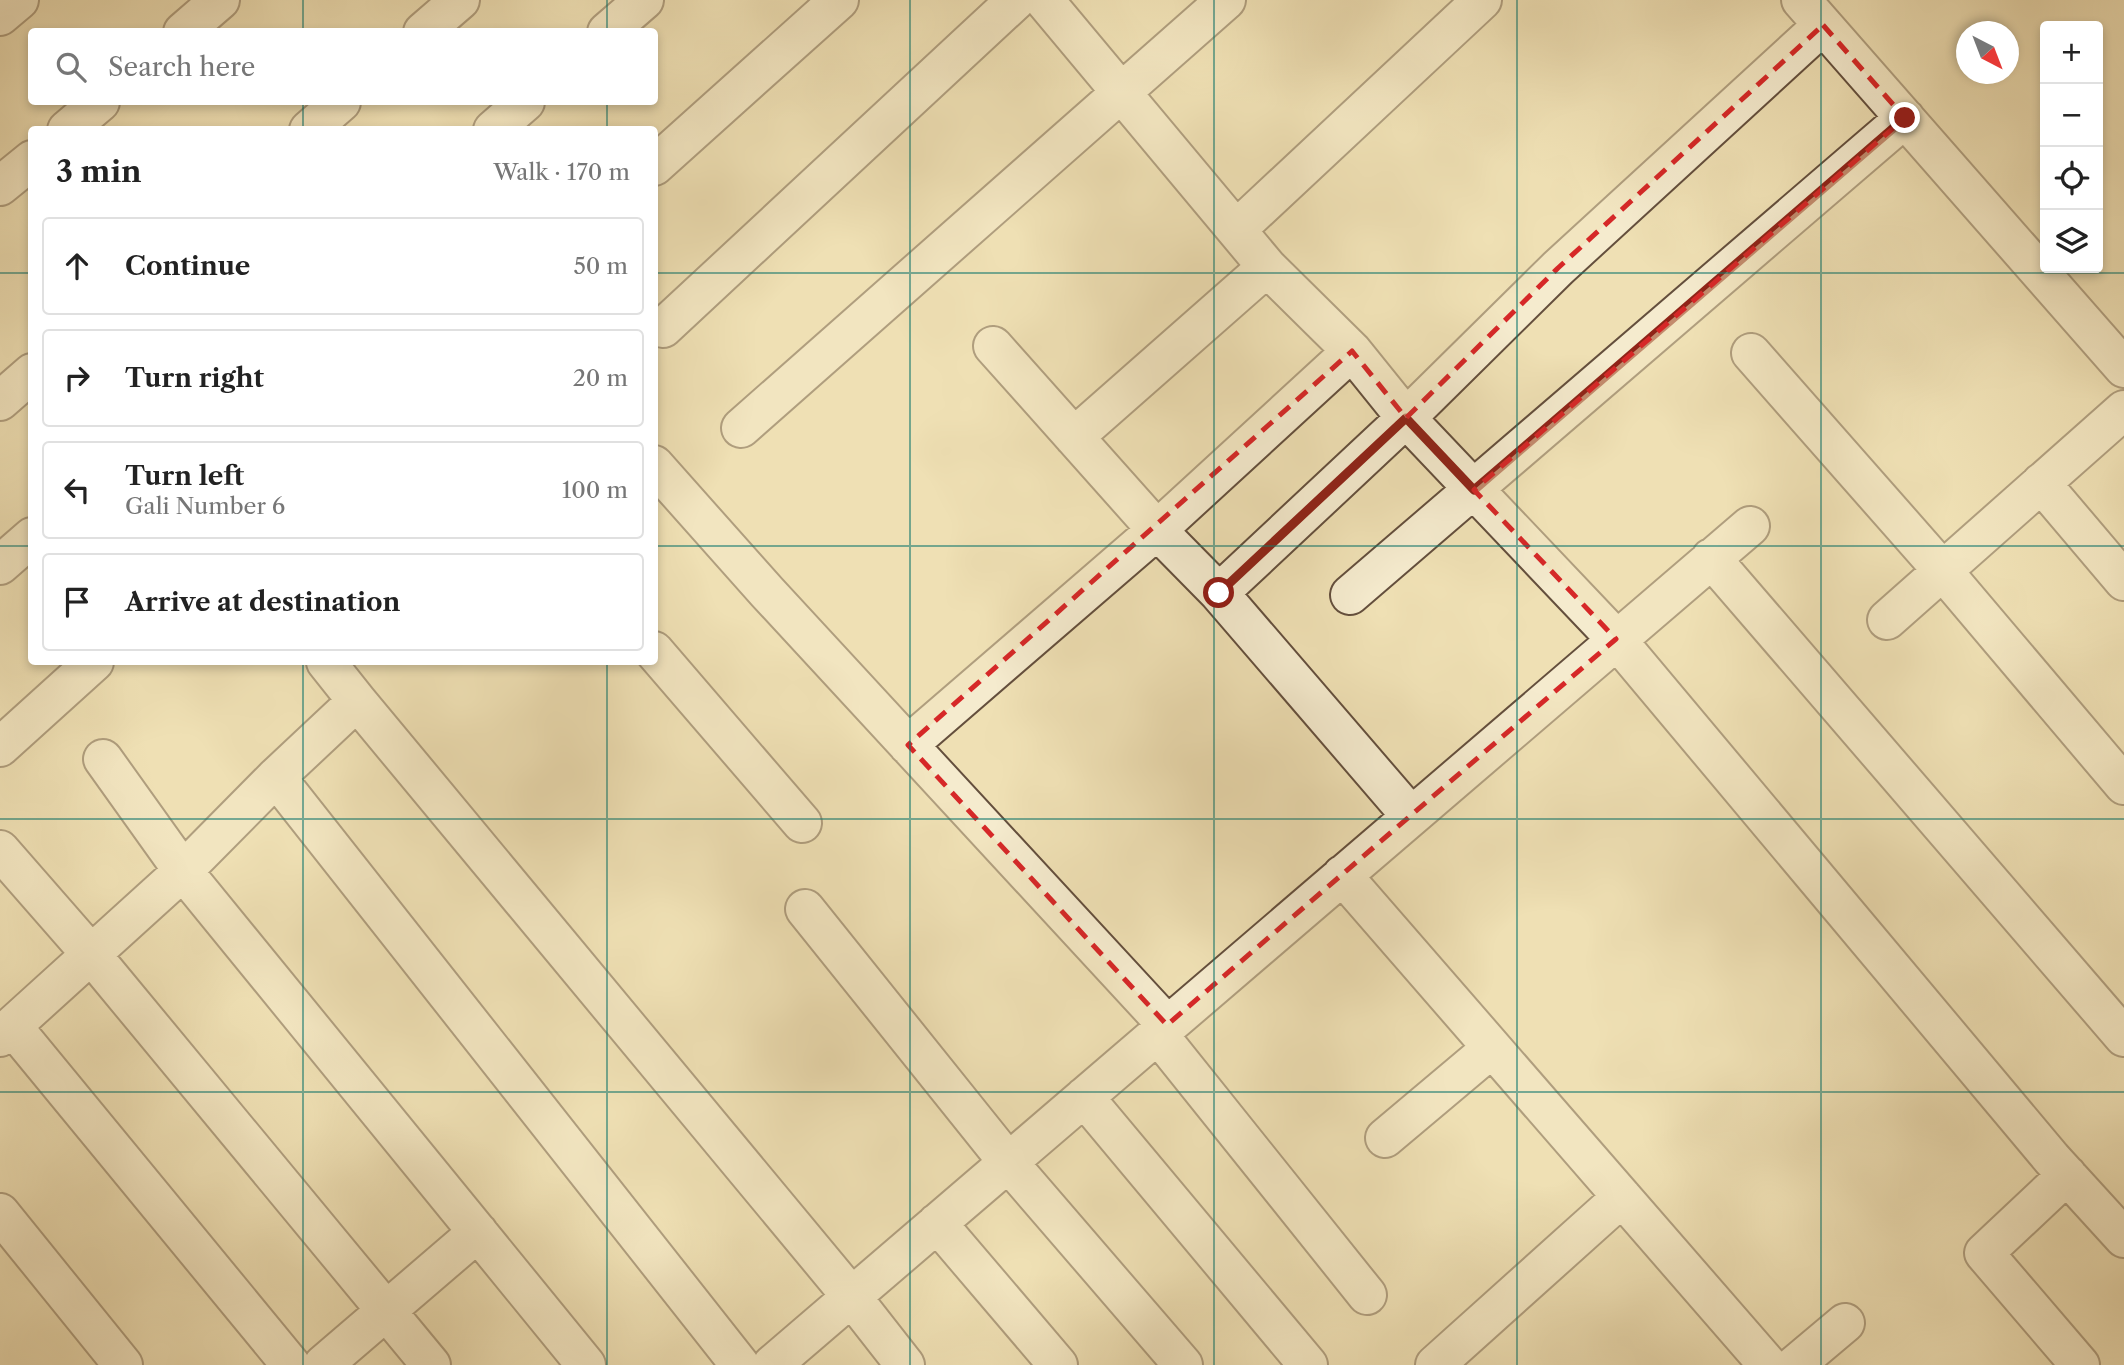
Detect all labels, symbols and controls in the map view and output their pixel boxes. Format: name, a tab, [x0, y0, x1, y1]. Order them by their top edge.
north arrow	[1956, 21, 2019, 84]
map controls	[2040, 21, 2103, 273]
button: +	[2040, 21, 2103, 84]
search box	[28, 28, 658, 105]
icon: search	[52, 48, 90, 86]
text: Search here	[108, 51, 255, 83]
button: −	[2040, 84, 2103, 147]
route end	[1889, 102, 1920, 133]
button: locate	[2040, 147, 2103, 210]
text: 3 min	[56, 153, 142, 190]
text: Walk · 170 m	[493, 158, 630, 186]
button: layers	[2040, 210, 2103, 273]
icon: ahead	[58, 247, 96, 285]
text: Continue	[125, 250, 250, 282]
text: 50 m	[573, 252, 628, 280]
icon: right	[58, 359, 96, 397]
text: Turn right	[125, 362, 264, 394]
text: 20 m	[573, 364, 628, 392]
text: Turn left	[125, 460, 244, 492]
icon: left	[58, 471, 96, 509]
text: 100 m	[562, 476, 628, 504]
text: Gali Number 6	[125, 492, 285, 520]
route start	[1203, 577, 1234, 608]
icon: arrive	[58, 583, 96, 621]
text: Arrive at destination	[125, 586, 400, 618]

